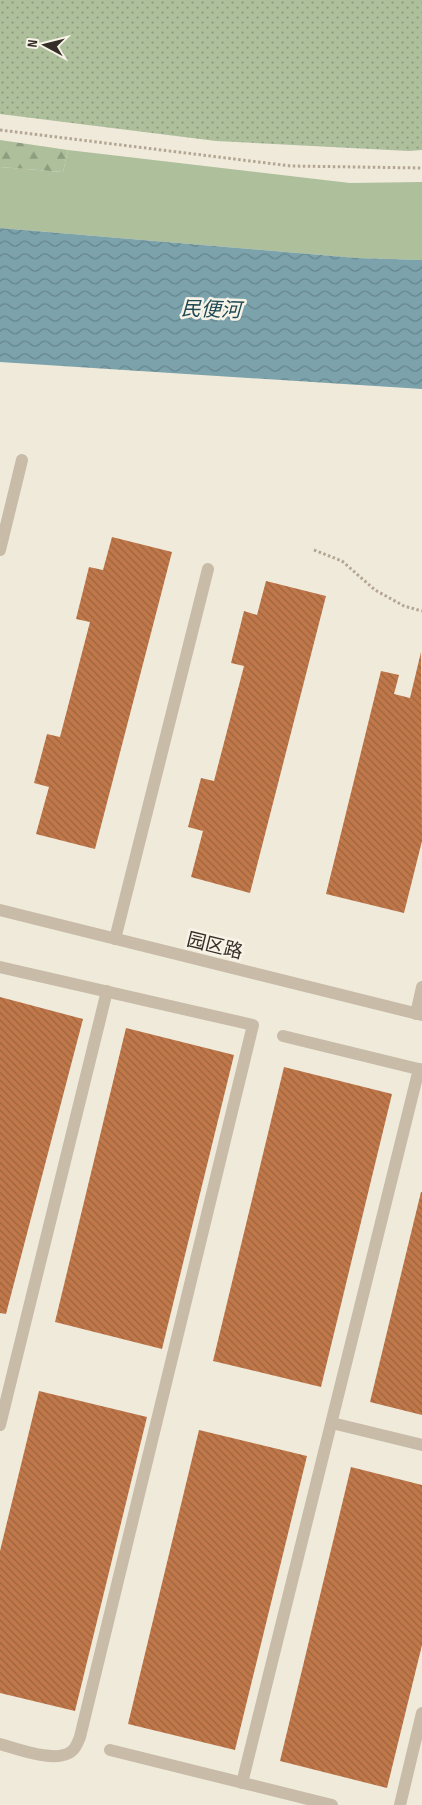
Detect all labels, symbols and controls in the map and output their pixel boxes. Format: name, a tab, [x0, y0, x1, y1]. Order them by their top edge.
north arrow	[20, 20, 70, 70]
text: N	[24, 39, 41, 48]
water label: 民便河	[181, 297, 245, 323]
street label: 园区路	[184, 928, 245, 965]

